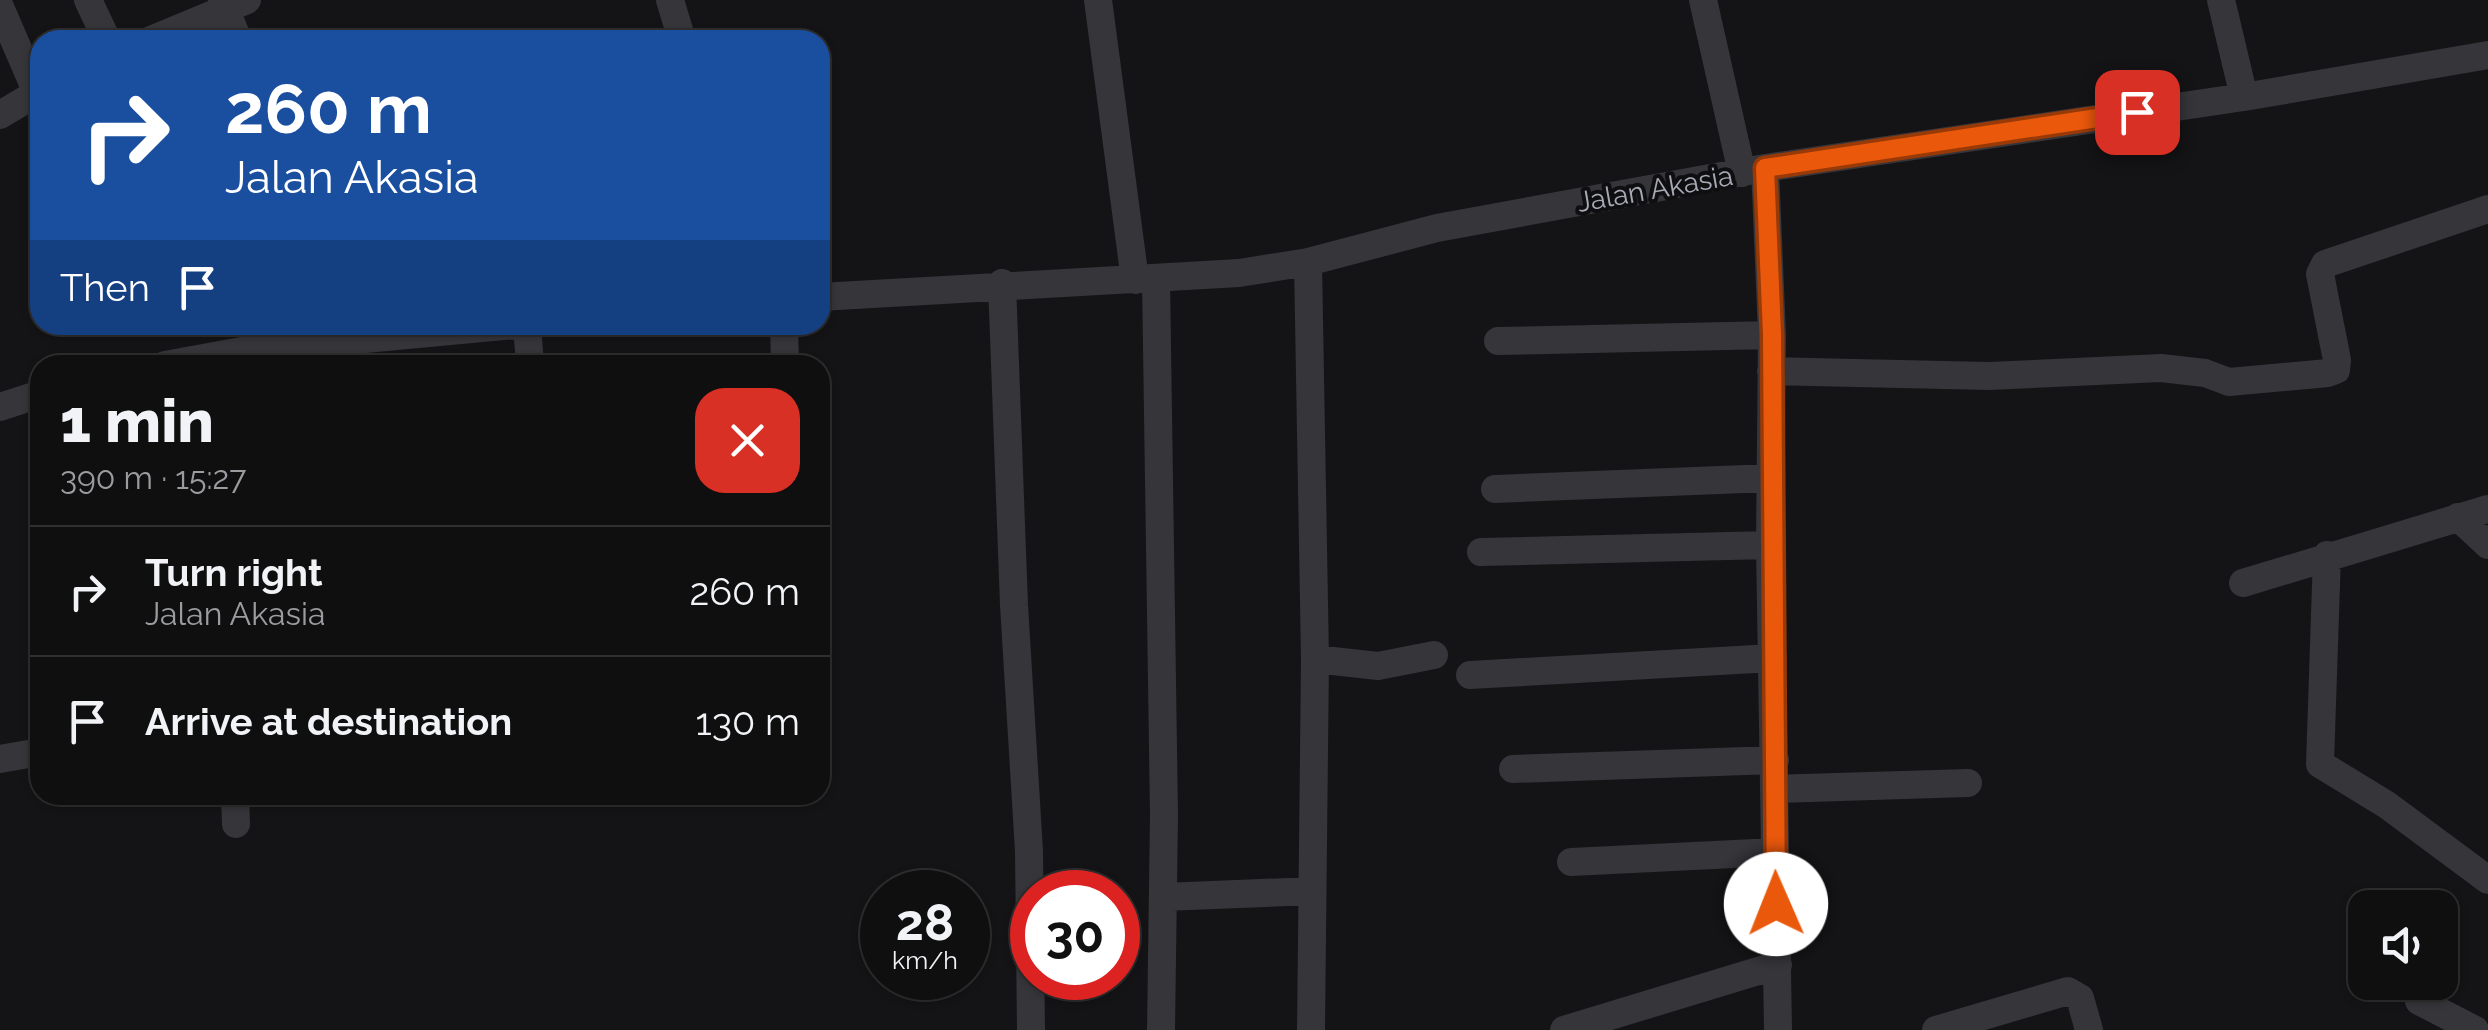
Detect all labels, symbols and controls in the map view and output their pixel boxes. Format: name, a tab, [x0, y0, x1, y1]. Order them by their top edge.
text: 260 m	[225, 67, 432, 149]
icon: right	[60, 70, 190, 200]
pin	[2095, 70, 2180, 155]
icon: arrive	[2110, 85, 2165, 140]
text: Jalan Akasia	[225, 151, 479, 204]
street label: Jalan Akasia	[1574, 159, 1736, 219]
icon: arrive	[170, 260, 225, 315]
text: Then	[60, 265, 150, 310]
text: 1 min	[60, 386, 214, 456]
button: close	[695, 388, 800, 493]
text: 390 m · 15:27	[60, 459, 246, 496]
text: Turn right	[145, 550, 322, 595]
icon: right	[60, 564, 115, 619]
text: 260 m	[689, 569, 800, 614]
text: Jalan Akasia	[145, 595, 325, 632]
icon: arrive	[60, 694, 115, 749]
text: Arrive at destination	[145, 699, 512, 744]
text: 130 m	[696, 699, 800, 744]
position arrow	[1724, 852, 1828, 956]
speed limit sign: 30	[1010, 870, 1140, 1000]
map controls	[2348, 890, 2458, 1000]
button: sound	[2348, 890, 2458, 1000]
text: 28	[896, 893, 954, 952]
text: km/h	[892, 945, 958, 975]

